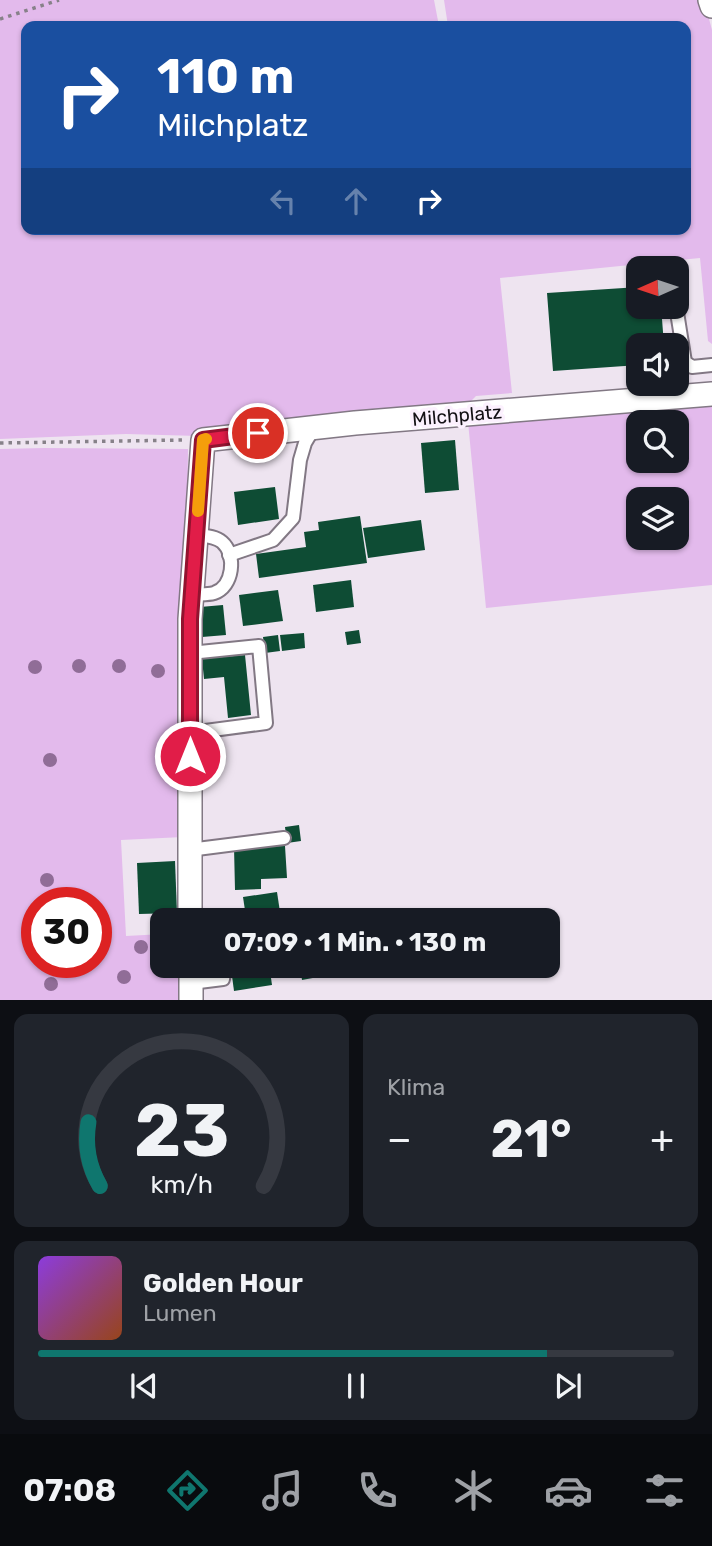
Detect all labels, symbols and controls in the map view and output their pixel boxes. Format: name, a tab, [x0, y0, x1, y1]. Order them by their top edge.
text: 110 m	[157, 47, 294, 105]
icon: right	[42, 49, 133, 140]
text: Milchplatz	[157, 106, 308, 144]
icon: left	[264, 182, 302, 220]
icon: ahead	[337, 182, 375, 220]
icon: right	[410, 182, 448, 220]
north arrow	[626, 256, 690, 318]
map controls	[626, 256, 689, 550]
button: sound	[626, 333, 689, 396]
street label: Milchplatz	[411, 400, 503, 431]
pin	[228, 403, 288, 463]
button: search	[626, 410, 689, 473]
icon: arrive	[239, 414, 277, 452]
button: layers	[626, 487, 689, 550]
position arrow	[153, 719, 227, 793]
speed limit sign: 30	[21, 887, 112, 978]
text: 07:09 · 1 Min. · 130 m	[224, 927, 486, 958]
text: Klima	[387, 1073, 445, 1101]
text: 23	[134, 1089, 229, 1175]
text: 21°	[491, 1108, 572, 1170]
text: −	[387, 1116, 412, 1162]
text: +	[650, 1116, 674, 1162]
text: km/h	[150, 1170, 213, 1199]
text: Golden Hour	[143, 1268, 303, 1299]
text: Lumen	[143, 1299, 217, 1327]
icon: previous	[125, 1367, 163, 1405]
icon: pause	[337, 1367, 375, 1405]
icon: next	[549, 1367, 587, 1405]
icon: directions	[163, 1466, 212, 1515]
icon: music	[258, 1466, 307, 1515]
icon: phone	[353, 1466, 402, 1515]
icon: climate	[449, 1466, 498, 1515]
icon: car	[544, 1466, 593, 1515]
icon: filters	[640, 1466, 689, 1515]
text: 07:08	[23, 1471, 116, 1509]

